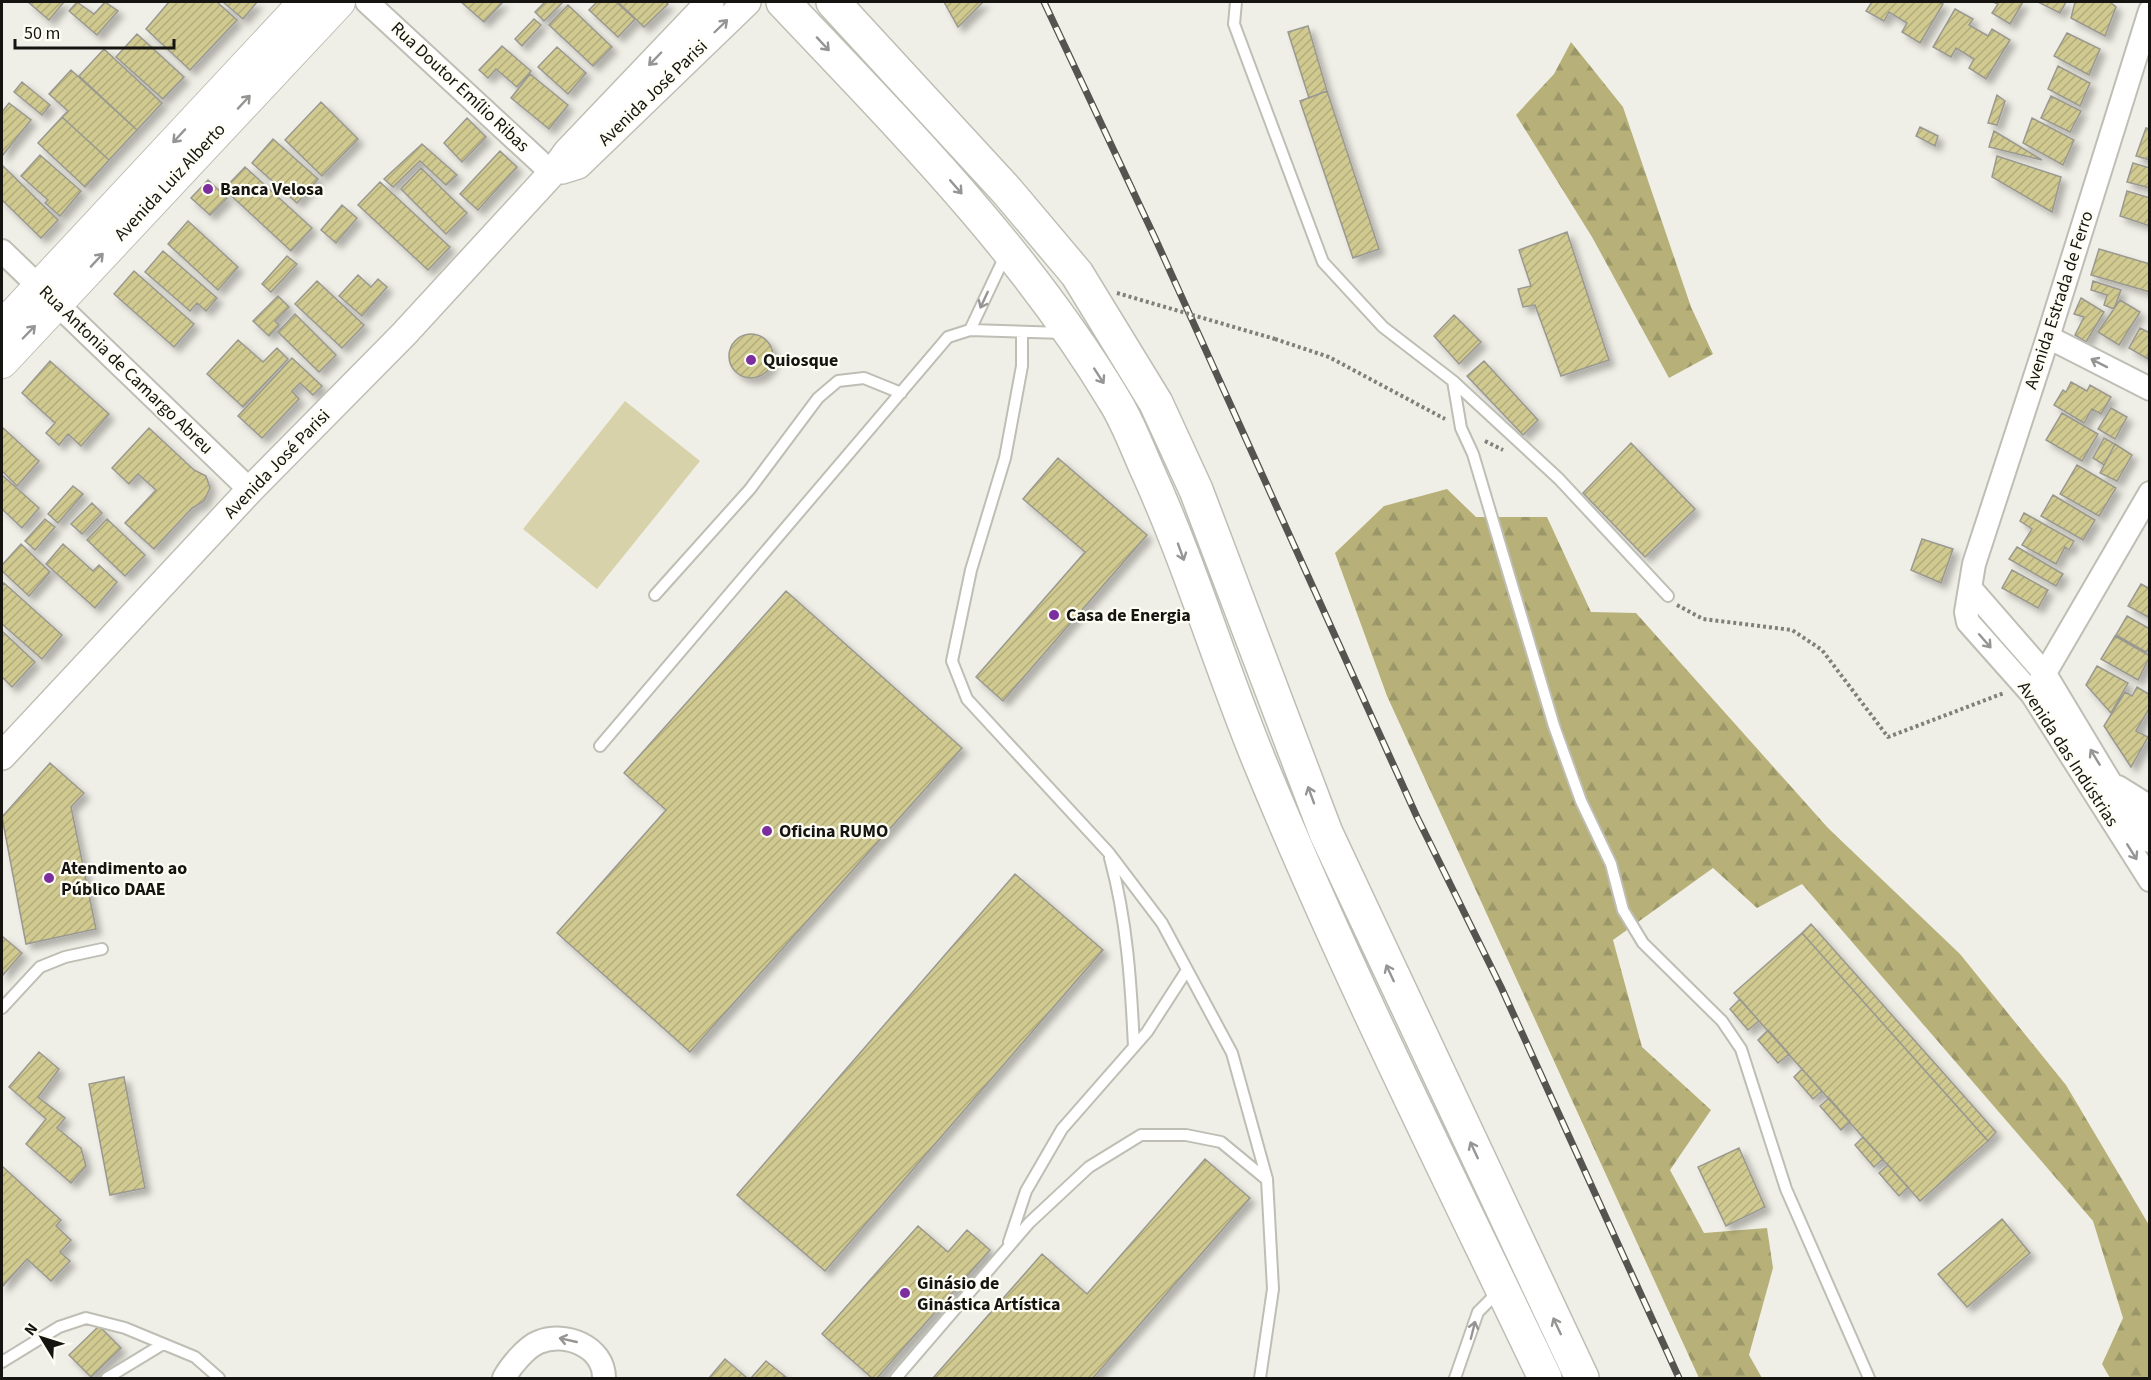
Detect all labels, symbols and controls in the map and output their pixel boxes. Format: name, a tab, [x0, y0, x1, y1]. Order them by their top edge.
scale bar	[15, 12, 174, 50]
street label: Rua Doutor Emílio Ribas	[385, 16, 535, 158]
one-way arrow	[714, 19, 729, 34]
text: 50 m	[24, 21, 60, 46]
street label: Avenida José Parisi	[593, 34, 713, 152]
one-way arrow	[816, 36, 830, 51]
one-way arrow	[648, 51, 662, 66]
one-way arrow	[237, 95, 251, 110]
street label: Avenida Luiz Alberto	[109, 118, 231, 246]
one-way arrow	[172, 129, 186, 144]
place label: Banca Velosa	[220, 177, 324, 202]
one-way arrow	[949, 179, 963, 194]
marker: Banca Velosa	[201, 182, 215, 196]
street label: Avenida Estrada de Ferro	[2018, 208, 2100, 392]
one-way arrow	[90, 253, 104, 268]
street label: Rua Antonia de Camargo Abreu	[33, 280, 219, 460]
one-way arrow	[977, 291, 989, 309]
one-way arrow	[22, 325, 37, 340]
place label: Quiosque	[763, 348, 838, 373]
marker: Quiosque	[744, 353, 758, 367]
one-way arrow	[2090, 357, 2108, 368]
one-way arrow	[1092, 367, 1105, 384]
street label: Avenida José Parisi	[218, 404, 336, 524]
one-way arrow	[1176, 542, 1187, 561]
place label: Casa de Energia	[1066, 603, 1191, 628]
marker: Casa de Energia	[1047, 608, 1061, 622]
one-way arrow	[1978, 633, 1992, 648]
street label: Avenida das Indústrias	[2012, 676, 2124, 832]
one-way arrow	[2088, 749, 2100, 766]
one-way arrow	[1305, 786, 1316, 805]
place label: Oficina RUMO	[779, 819, 888, 844]
marker: Oficina RUMO	[760, 824, 774, 838]
one-way arrow	[2126, 843, 2138, 860]
place label: Atendimento ao Público DAAE	[60, 856, 187, 902]
marker: Atendimento ao Público DAAE	[42, 871, 56, 885]
one-way arrow	[1384, 965, 1396, 983]
one-way arrow	[1467, 1141, 1479, 1159]
place label: Ginásio de Ginástica Artística	[917, 1271, 1061, 1317]
marker: Ginásio de Ginástica Artística	[898, 1286, 912, 1300]
north arrow	[12, 1308, 72, 1368]
one-way arrow	[1551, 1317, 1563, 1335]
text: N	[19, 1318, 43, 1340]
one-way arrow	[1467, 1321, 1479, 1340]
one-way arrow	[559, 1334, 578, 1346]

